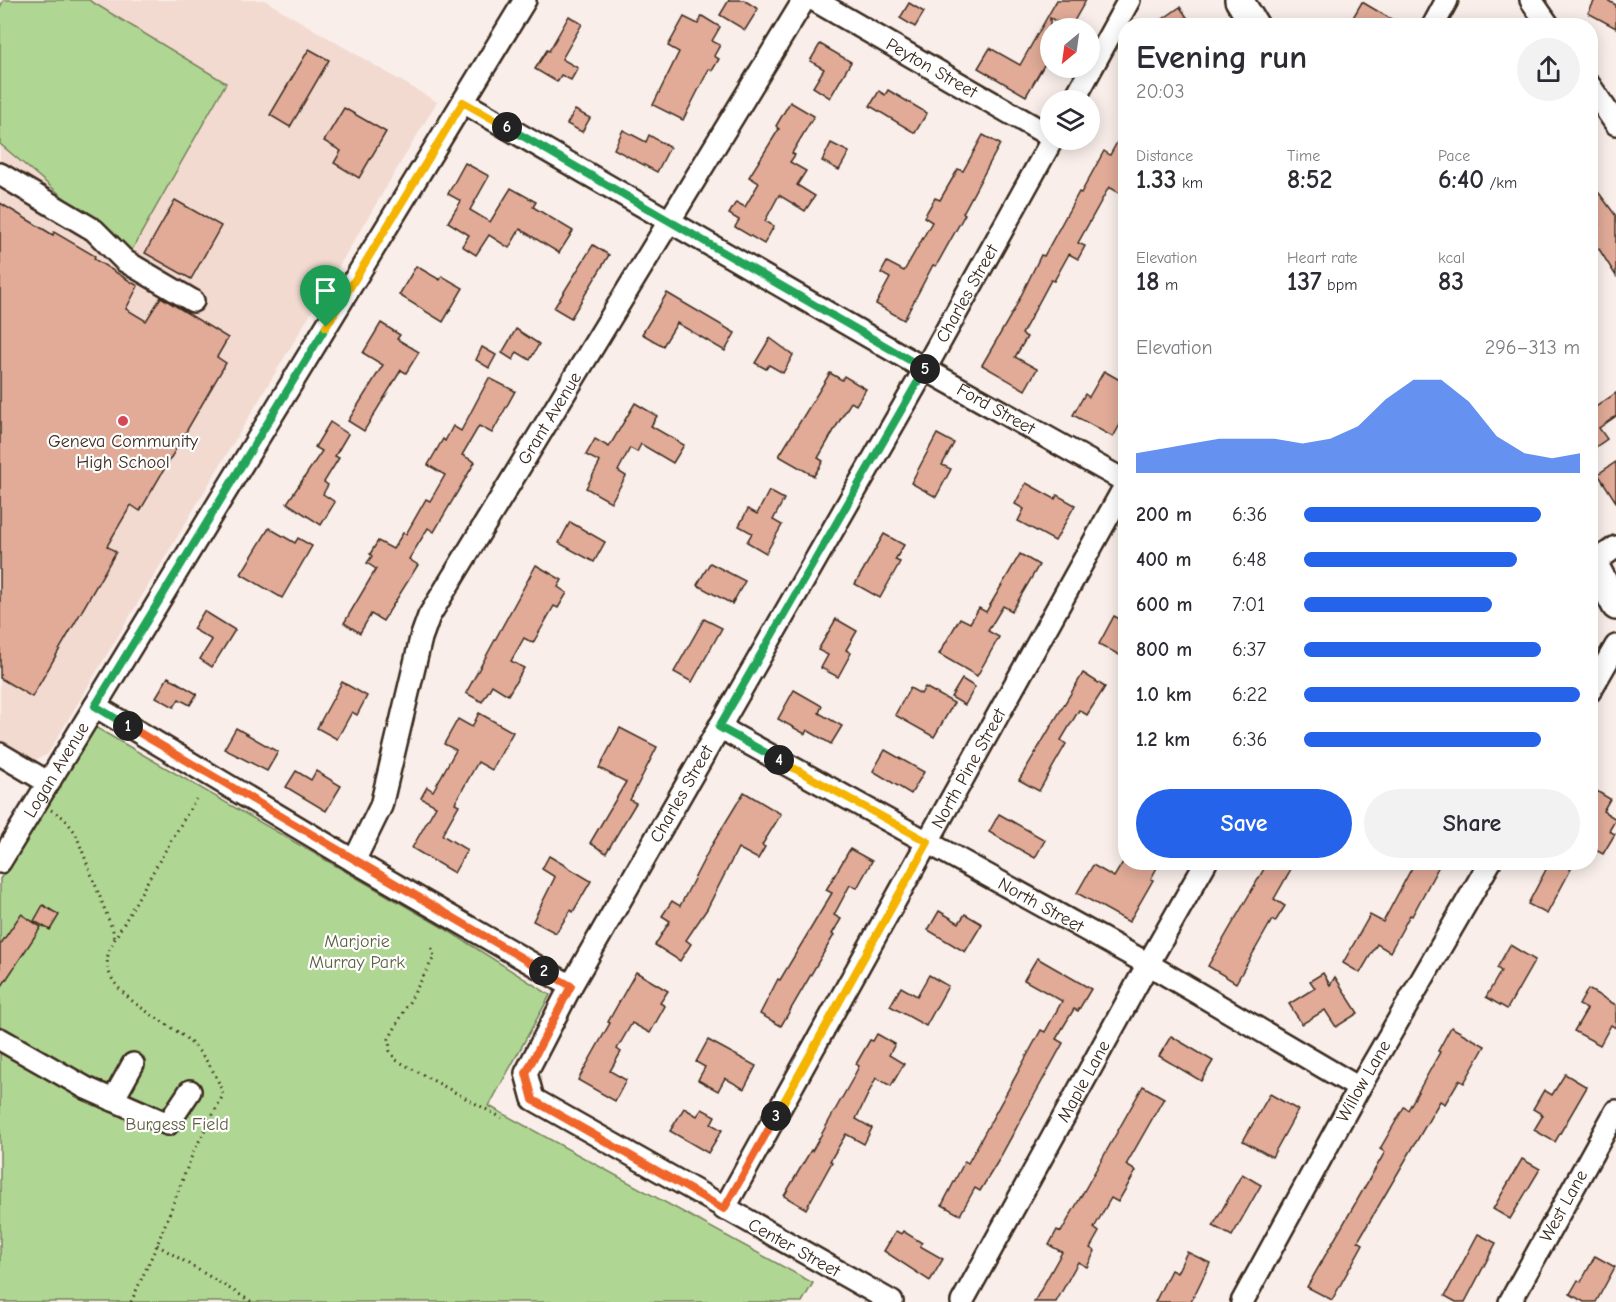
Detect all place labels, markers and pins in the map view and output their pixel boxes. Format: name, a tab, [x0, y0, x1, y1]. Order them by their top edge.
pin: 6	[492, 112, 522, 142]
pin	[300, 265, 351, 327]
pin: 5	[910, 354, 940, 384]
marker: Geneva Community High School	[116, 414, 130, 428]
place label: Geneva Community High School	[48, 431, 199, 473]
pin: 1	[113, 711, 143, 741]
pin: 4	[764, 745, 794, 775]
pin: 2	[529, 956, 559, 986]
pin: 3	[761, 1101, 791, 1131]

